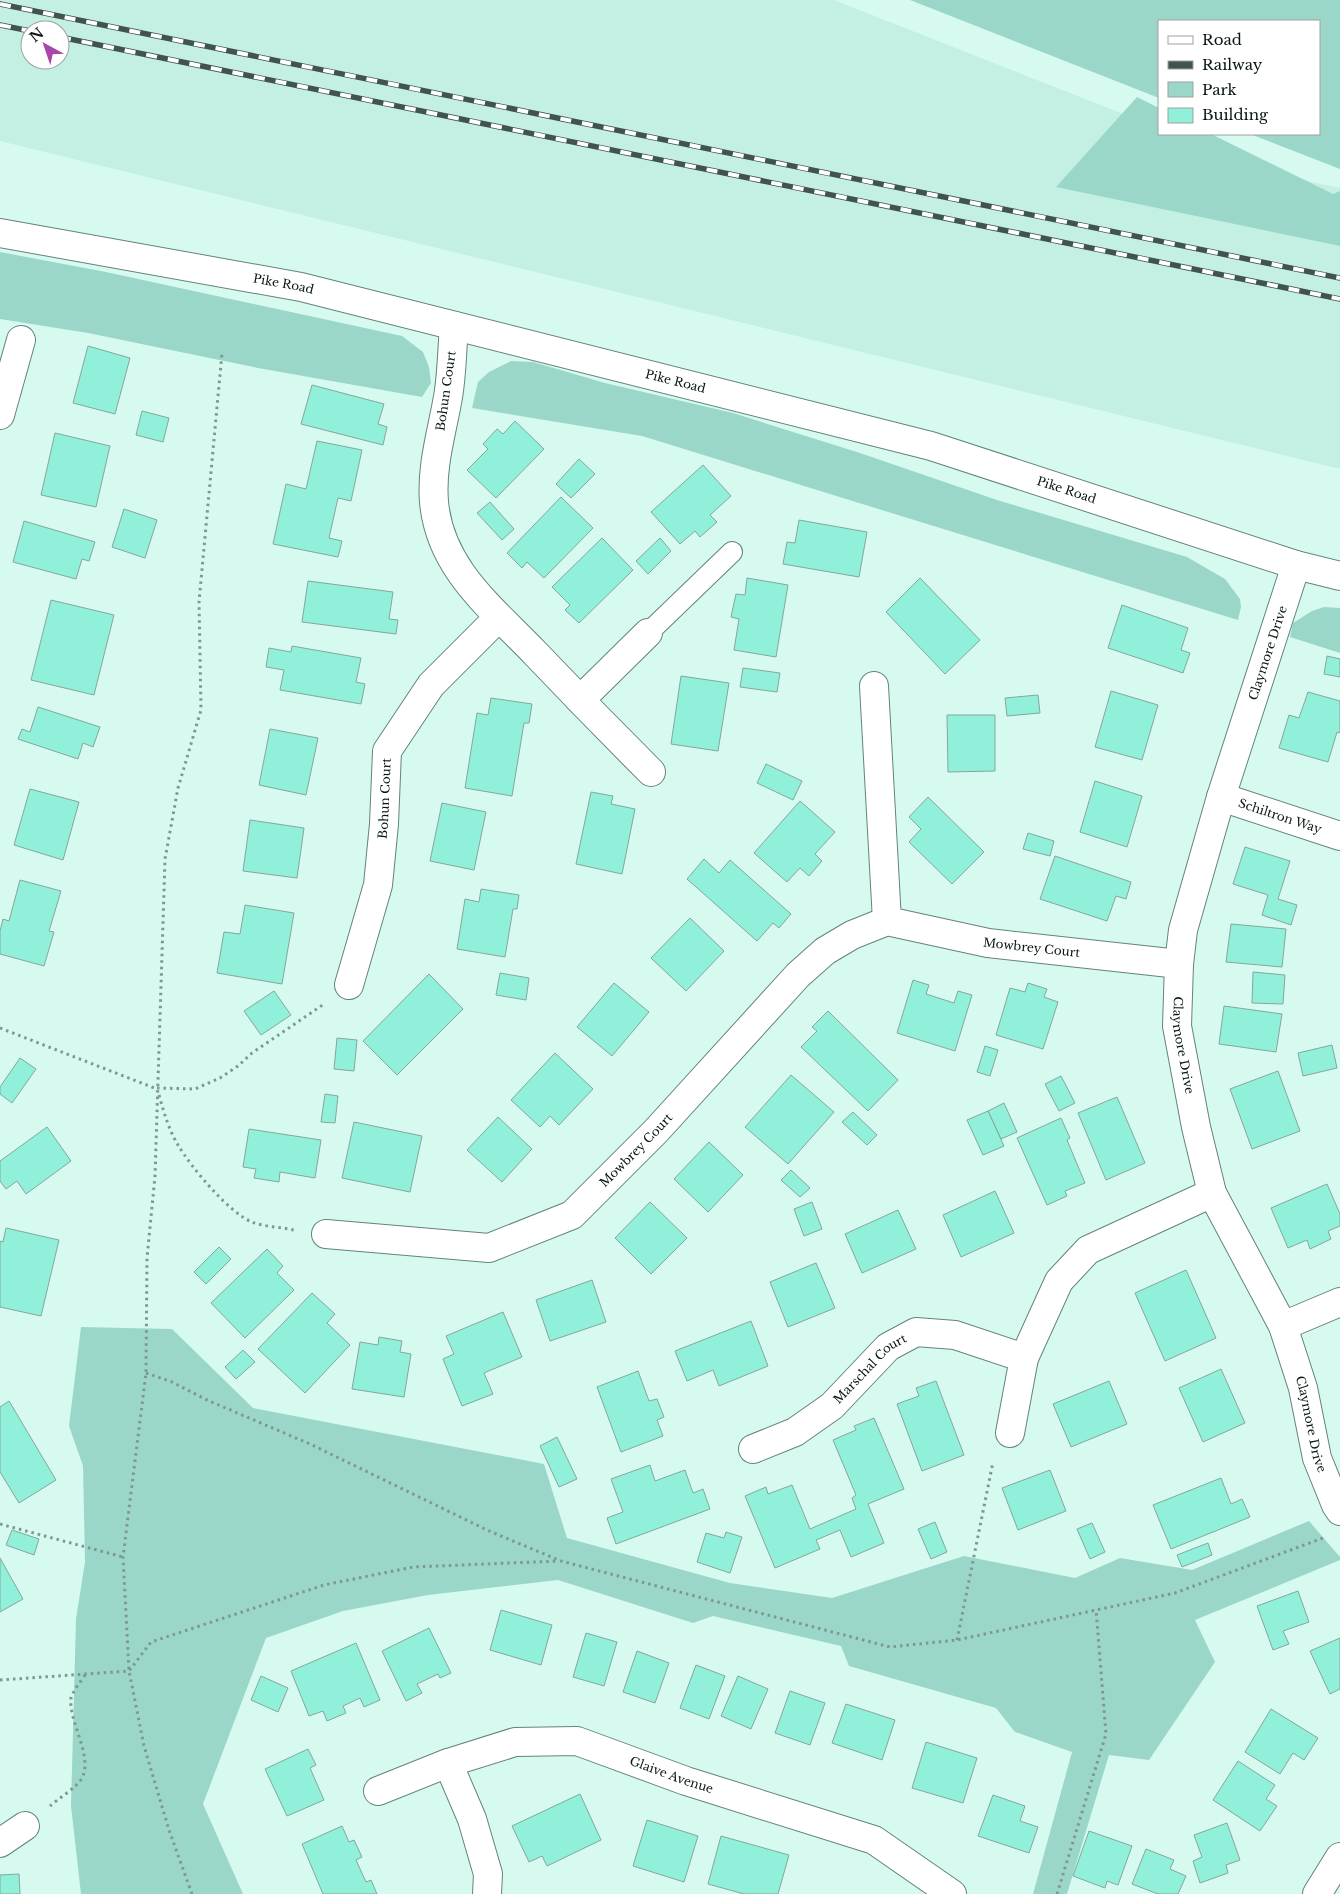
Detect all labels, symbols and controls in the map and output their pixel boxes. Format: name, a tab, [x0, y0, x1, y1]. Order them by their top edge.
north arrow	[20, 20, 70, 70]
legend	[1158, 20, 1320, 135]
text: N	[26, 24, 47, 46]
text: Road	[1202, 30, 1242, 49]
text: Railway	[1202, 55, 1263, 74]
text: Park	[1202, 80, 1238, 99]
text: Building	[1202, 105, 1269, 124]
street label: Pike Road	[252, 271, 316, 297]
street label: Bohun Court	[432, 349, 459, 432]
street label: Pike Road	[644, 366, 707, 396]
street label: Pike Road	[1035, 473, 1098, 506]
street label: Claymore Drive	[1245, 604, 1290, 702]
street label: Bohun Court	[375, 757, 394, 839]
street label: Schiltron Way	[1236, 795, 1324, 837]
street label: Mowbrey Court	[982, 935, 1081, 960]
street label: Claymore Drive	[1170, 996, 1198, 1095]
street label: Mowbrey Court	[596, 1110, 676, 1190]
street label: Marschal Court	[830, 1330, 909, 1407]
street label: Claymore Drive	[1293, 1374, 1330, 1475]
street label: Glaive Avenue	[628, 1753, 715, 1796]

